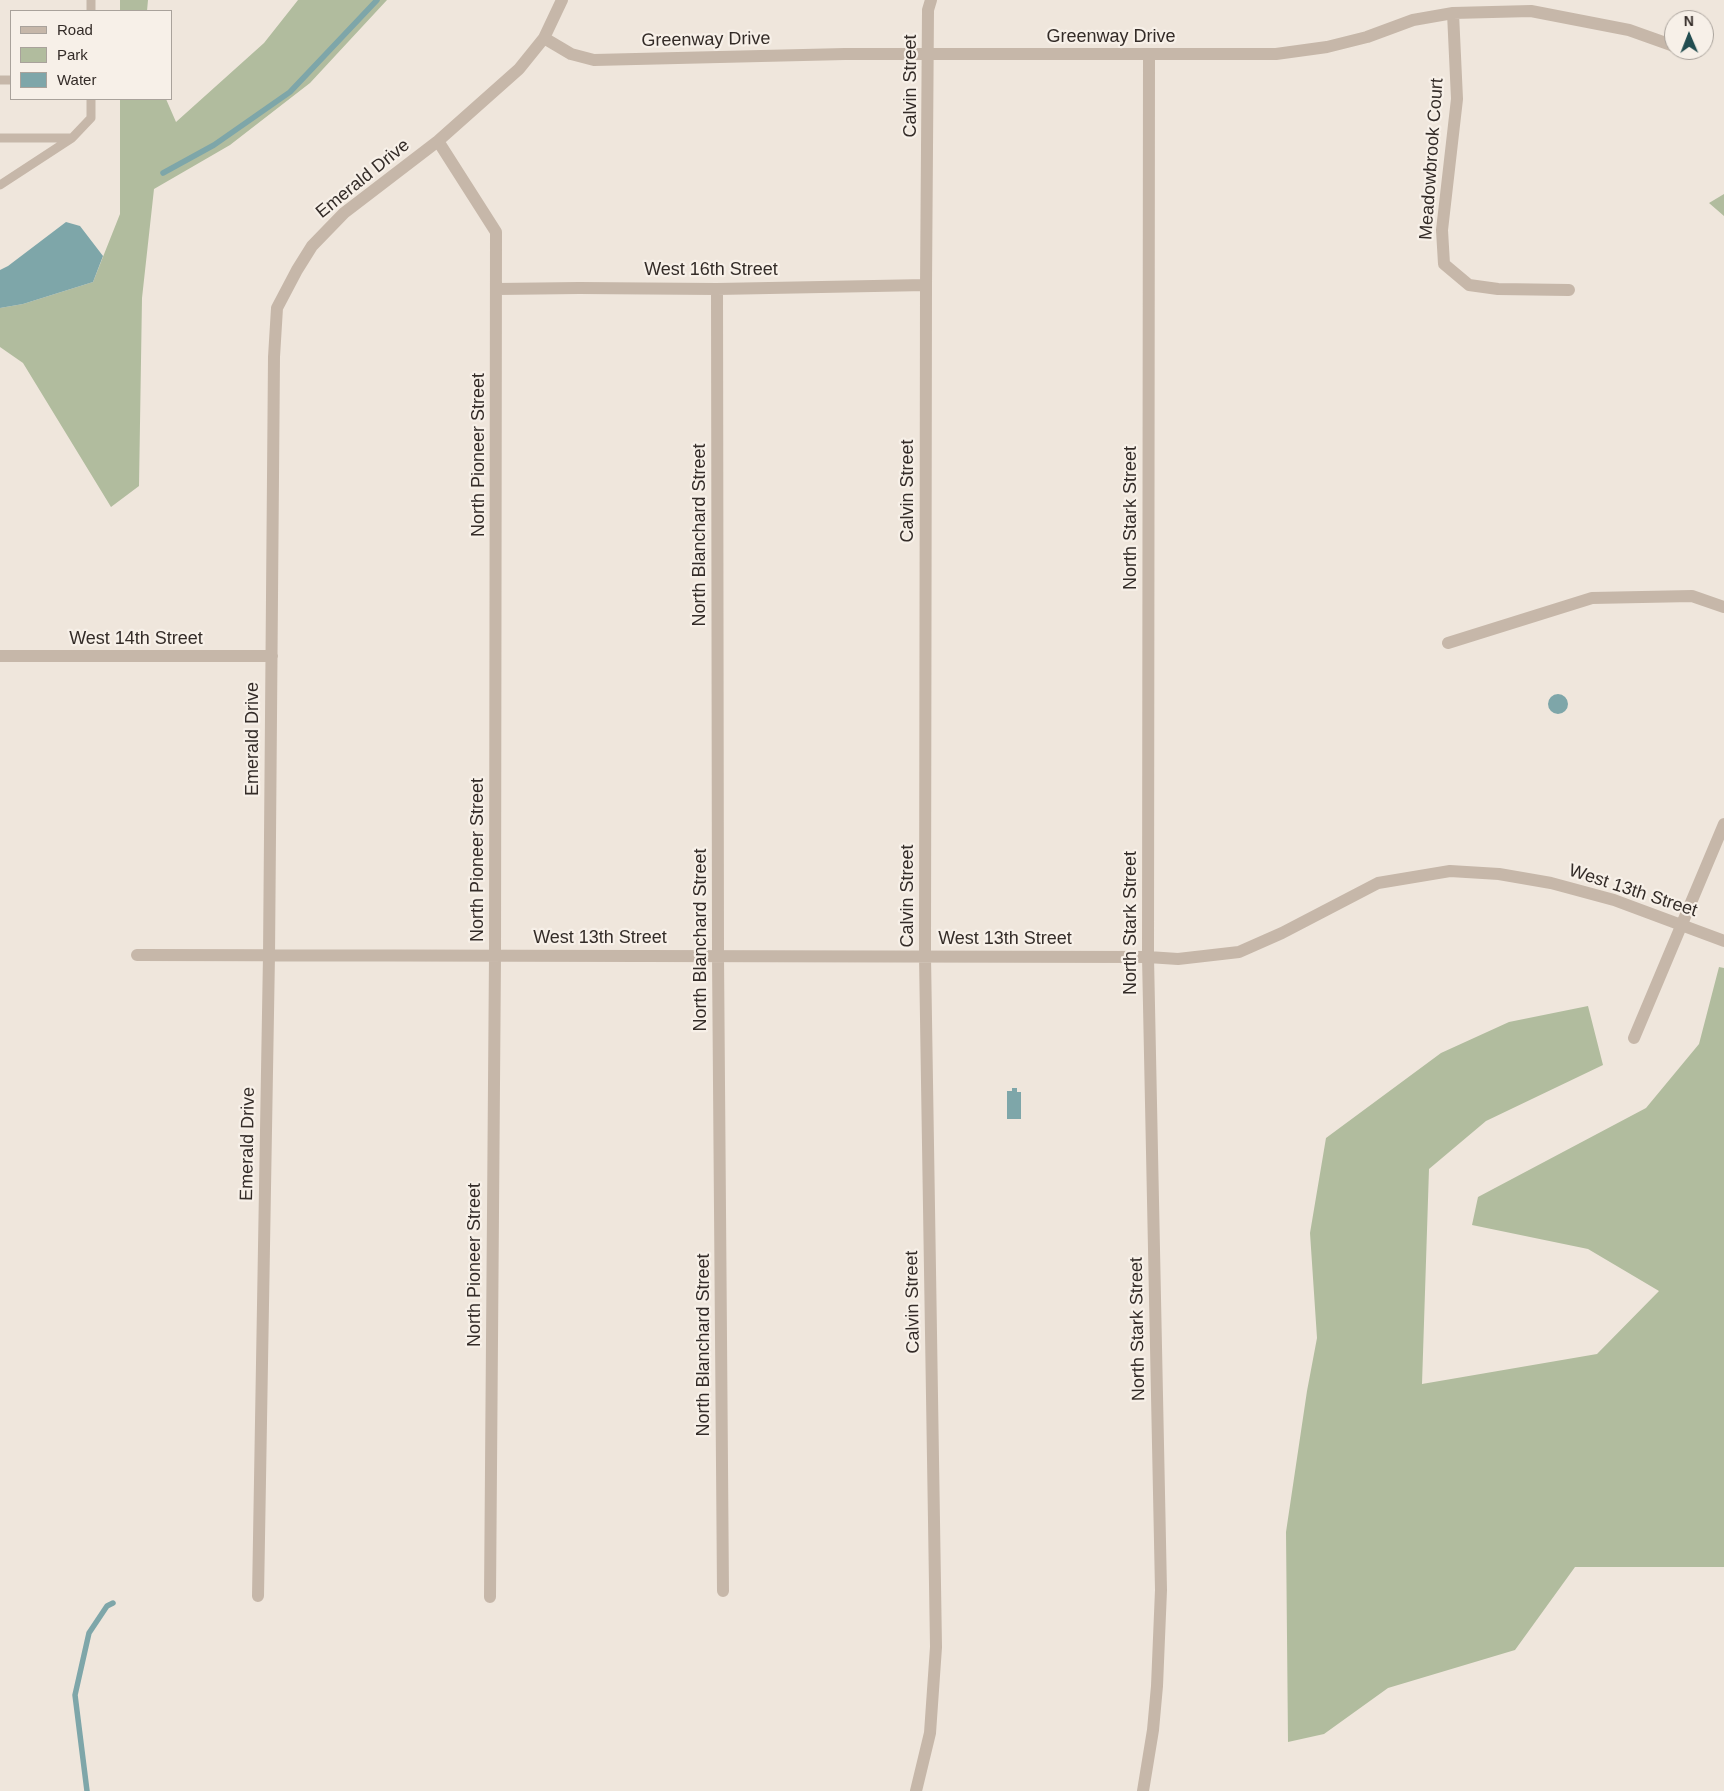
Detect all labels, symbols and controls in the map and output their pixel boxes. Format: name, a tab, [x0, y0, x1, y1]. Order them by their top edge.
legend	[10, 10, 172, 100]
north arrow	[1664, 10, 1714, 60]
text: N	[1684, 13, 1694, 29]
text: Road	[57, 21, 93, 38]
street label: Greenway Drive	[1046, 26, 1176, 48]
street label: Greenway Drive	[641, 28, 771, 52]
street label: Calvin Street	[900, 34, 922, 138]
text: Park	[57, 46, 88, 63]
text: Water	[57, 71, 96, 88]
street label: Meadowbrook Court	[1416, 77, 1448, 241]
street label: Emerald Drive	[312, 135, 414, 223]
street label: West 16th Street	[644, 259, 778, 281]
street label: North Pioneer Street	[468, 373, 490, 537]
street label: Calvin Street	[897, 439, 919, 543]
street label: North Blanchard Street	[689, 443, 711, 627]
street label: North Stark Street	[1120, 446, 1142, 590]
street label: West 14th Street	[69, 628, 203, 650]
street label: Emerald Drive	[242, 682, 264, 796]
street label: North Pioneer Street	[467, 778, 489, 942]
street label: Calvin Street	[897, 844, 919, 948]
street label: North Blanchard Street	[690, 848, 712, 1032]
street label: North Stark Street	[1120, 851, 1142, 995]
street label: West 13th Street	[1566, 860, 1700, 922]
street label: West 13th Street	[533, 927, 667, 949]
street label: West 13th Street	[938, 928, 1072, 950]
street label: Emerald Drive	[236, 1087, 260, 1201]
street label: North Pioneer Street	[464, 1183, 486, 1347]
street label: Calvin Street	[901, 1250, 925, 1354]
street label: North Blanchard Street	[693, 1253, 715, 1437]
street label: North Stark Street	[1126, 1257, 1150, 1401]

